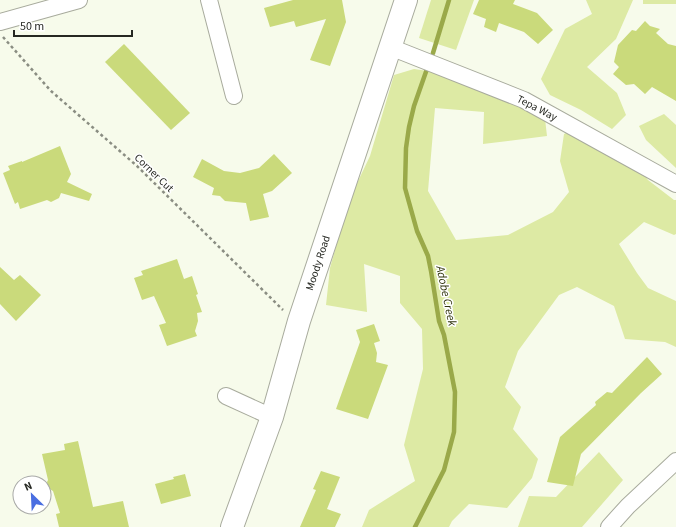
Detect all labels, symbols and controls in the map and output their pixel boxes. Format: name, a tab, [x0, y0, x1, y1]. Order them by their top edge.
scale bar	[14, 12, 132, 38]
text: 50 m	[20, 18, 44, 35]
street label: Tepa Way	[514, 91, 560, 125]
street label: Corner Cut	[131, 150, 177, 196]
street label: Moody Road	[302, 234, 334, 292]
water label: Adobe Creek	[431, 263, 461, 328]
north arrow	[12, 475, 52, 515]
text: N	[22, 478, 35, 495]

